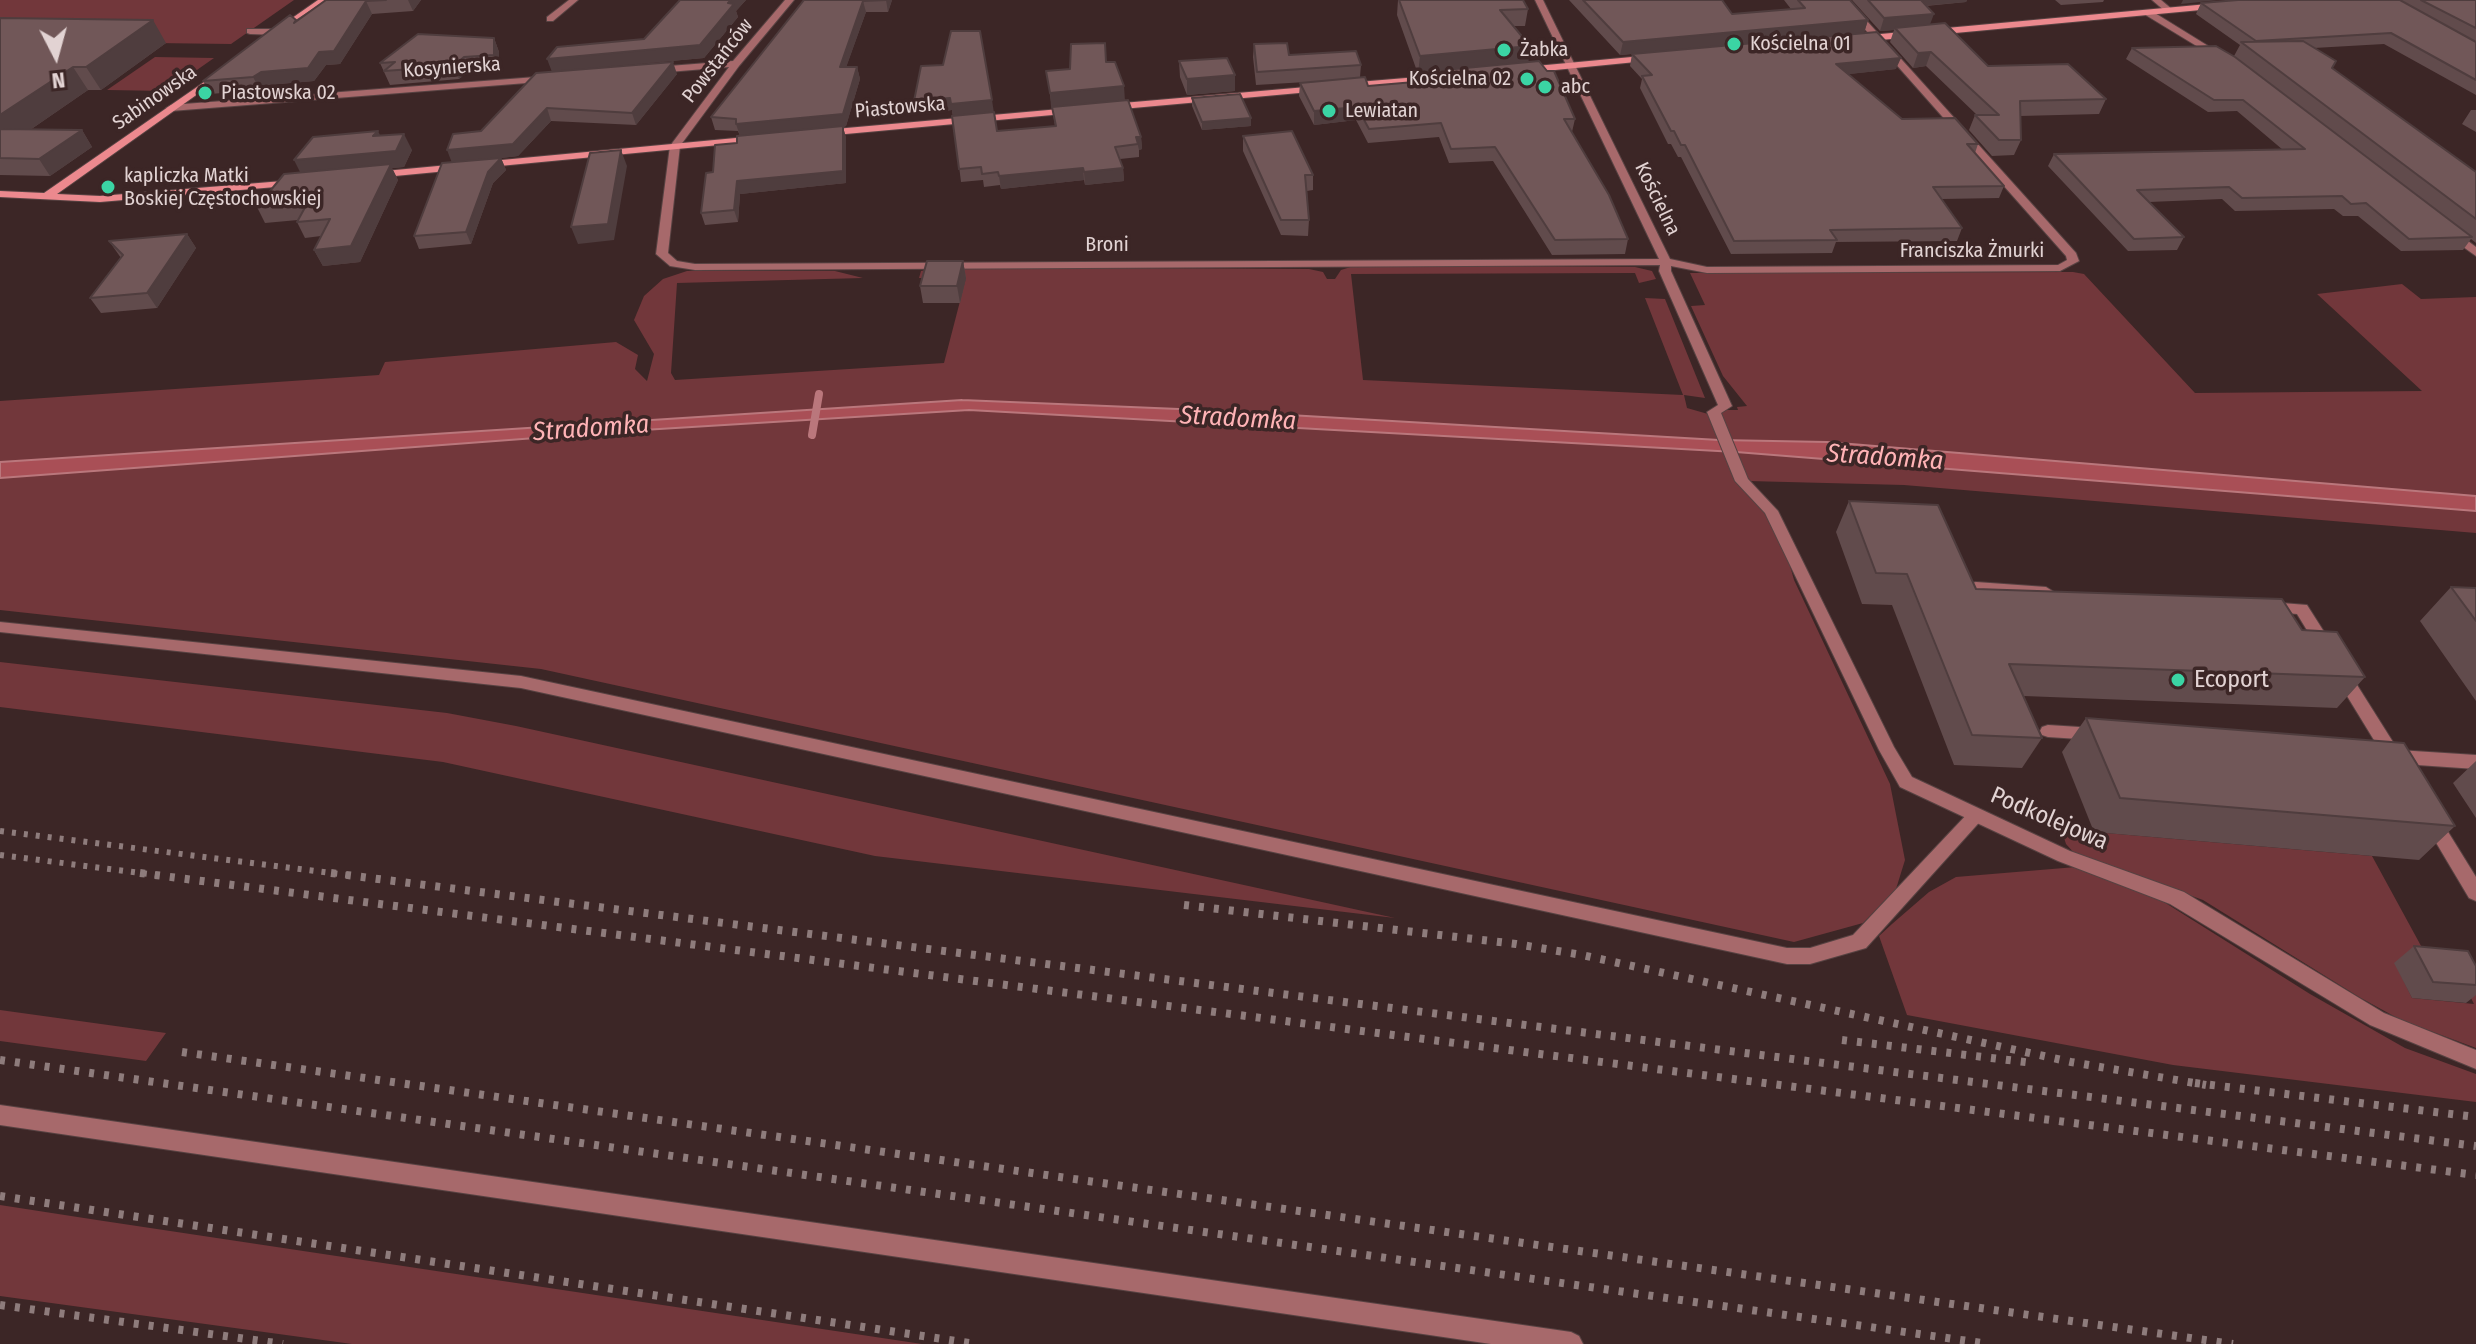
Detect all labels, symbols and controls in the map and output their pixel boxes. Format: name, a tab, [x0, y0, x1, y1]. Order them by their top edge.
street label: Powstańców	[678, 14, 758, 108]
north arrow	[16, 16, 96, 96]
place label: Kościelna 01	[1750, 32, 1851, 56]
marker: Kościelna 01	[1725, 35, 1743, 53]
place label: Żabka	[1520, 38, 1568, 62]
marker: Żabka	[1495, 41, 1513, 59]
street label: Kosynierska	[403, 53, 501, 83]
street label: Sabinowska	[108, 60, 202, 136]
text: N	[51, 66, 67, 94]
place label: Kościelna 02	[1409, 67, 1511, 91]
marker: Kościelna 02	[1518, 70, 1536, 88]
place label: abc	[1561, 75, 1590, 99]
marker: abc	[1536, 78, 1554, 96]
place label: Piastowska 02	[221, 81, 336, 105]
marker: Piastowska 02	[196, 84, 214, 102]
street label: Piastowska	[854, 92, 946, 124]
place label: Lewiatan	[1345, 99, 1418, 123]
marker: Lewiatan	[1320, 102, 1338, 120]
street label: Kościelna	[1629, 158, 1685, 240]
place label: kapliczka Matki Boskiej Częstochowskiej	[124, 164, 322, 211]
marker: kapliczka Matki Boskiej Częstochowskiej	[99, 178, 117, 196]
street label: Broni	[1085, 233, 1129, 257]
street label: Franciszka Żmurki	[1900, 239, 2044, 263]
water label: Stradomka	[1179, 400, 1297, 438]
water label: Stradomka	[532, 409, 650, 449]
water label: Stradomka	[1826, 438, 1944, 478]
place label: Ecoport	[2194, 666, 2269, 694]
marker: Ecoport	[2169, 671, 2187, 689]
street label: Podkolejowa	[1986, 781, 2112, 857]

